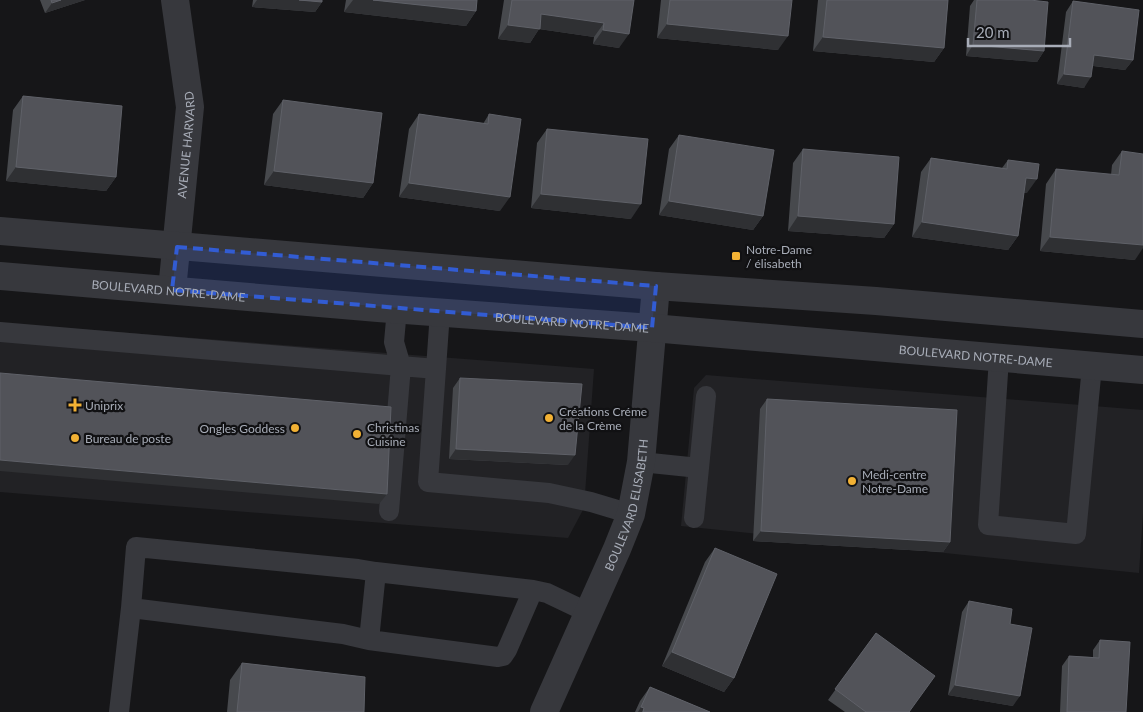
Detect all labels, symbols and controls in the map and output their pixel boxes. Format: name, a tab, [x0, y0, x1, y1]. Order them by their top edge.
scale bar	[968, 15, 1070, 47]
text: 20 m	[976, 23, 1010, 41]
street label: AVENUE HARVARD	[174, 90, 198, 199]
place label: Notre-Dame / élisabeth	[746, 242, 812, 271]
marker: Notre-Dame / élisabeth	[730, 250, 742, 262]
street label: BOULEVARD NOTRE-DAME	[91, 276, 246, 304]
street label: BOULEVARD NOTRE-DAME	[495, 309, 650, 335]
street label: BOULEVARD NOTRE-DAME	[898, 342, 1053, 370]
place label: Uniprix	[85, 398, 123, 413]
marker: Uniprix	[69, 399, 81, 411]
place label: Créations Créme de la Crème	[559, 404, 647, 433]
marker: Créations Créme de la Crème	[543, 412, 555, 424]
place label: Christinas Cuisine	[367, 420, 419, 449]
place label: Ongles Goddess	[199, 421, 285, 436]
marker: Ongles Goddess	[289, 422, 301, 434]
marker: Christinas Cuisine	[351, 428, 363, 440]
place label: Bureau de poste	[85, 431, 171, 446]
marker: Bureau de poste	[69, 432, 81, 444]
street label: BOULEVARD ELISABETH	[601, 438, 650, 573]
place label: Medi-centre Notre-Dame	[862, 467, 928, 496]
marker: Medi-centre Notre-Dame	[846, 475, 858, 487]

